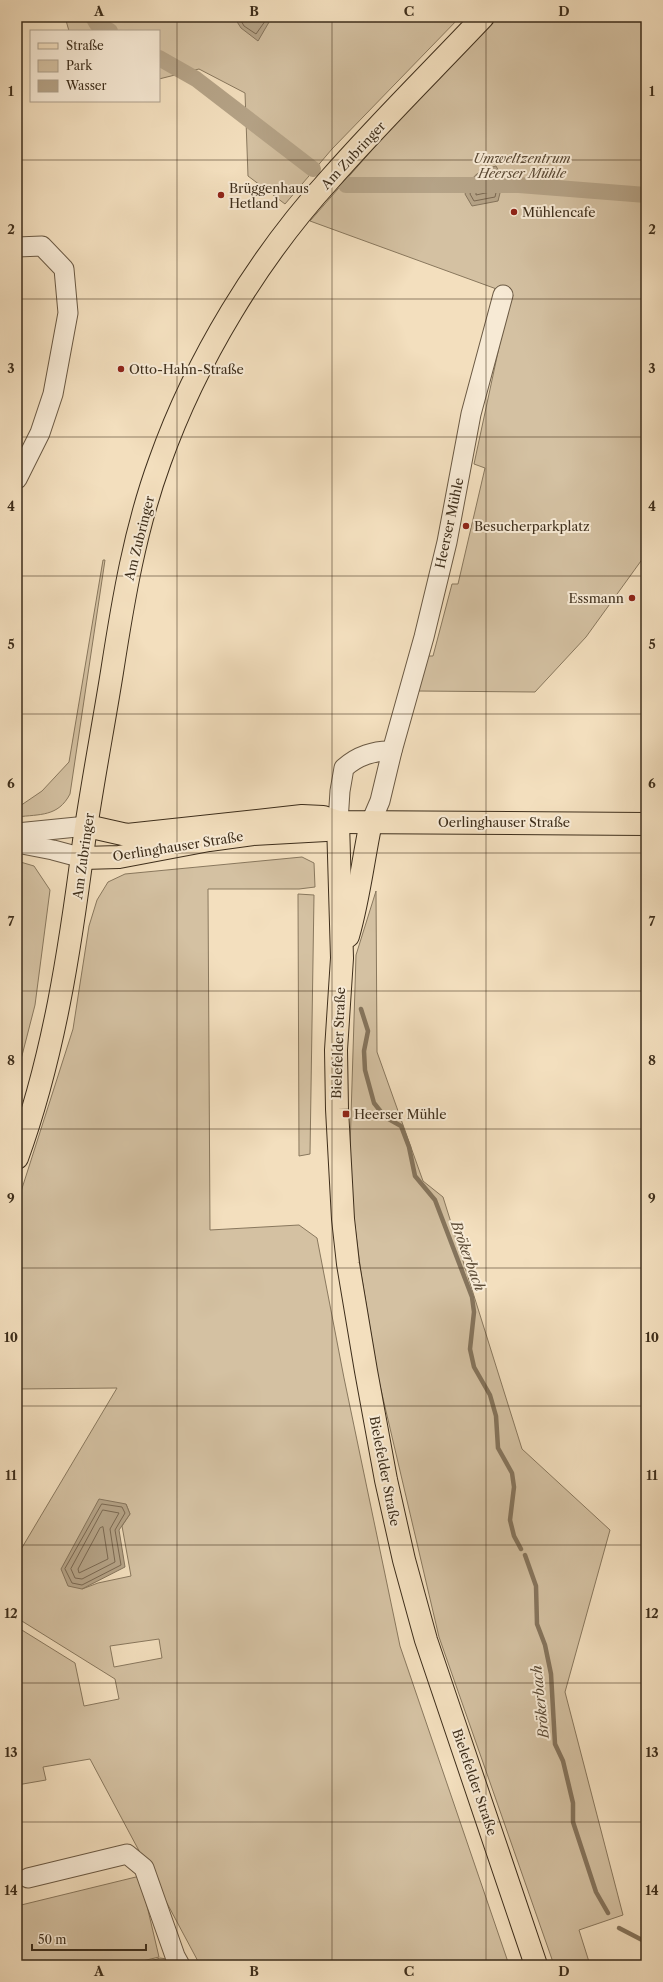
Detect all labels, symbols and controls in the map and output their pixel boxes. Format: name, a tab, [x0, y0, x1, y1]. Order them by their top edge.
text: A	[93, 3, 105, 19]
text: B	[249, 3, 259, 19]
text: C	[404, 3, 414, 19]
text: D	[558, 3, 570, 19]
legend	[30, 30, 160, 102]
text: Straße	[66, 38, 104, 53]
text: Park	[66, 58, 93, 73]
text: Wasser	[65, 78, 107, 93]
text: 1	[8, 83, 14, 99]
text: 1	[649, 83, 655, 99]
street label: Am Zubringer	[317, 117, 389, 193]
park label: Umweltzentrum Heerser Mühle	[473, 150, 571, 181]
place label: Brüggenhaus Hetland	[229, 180, 309, 211]
marker: Brüggenhaus Hetland	[216, 190, 226, 200]
place label: Mühlencafe	[522, 204, 596, 220]
marker: Mühlencafe	[509, 207, 519, 217]
text: 2	[7, 221, 15, 237]
text: 2	[648, 221, 656, 237]
text: 3	[7, 360, 15, 376]
text: 3	[648, 360, 656, 376]
place label: Otto-Hahn-Straße	[129, 361, 244, 377]
marker: Otto-Hahn-Straße	[116, 364, 126, 374]
street label: Heerser Mühle	[432, 476, 466, 570]
street label: Am Zubringer	[120, 493, 157, 583]
text: 4	[7, 498, 15, 514]
text: 4	[648, 498, 656, 514]
place label: Besucherparkplatz	[474, 518, 590, 534]
marker: Besucherparkplatz	[461, 521, 471, 531]
place label: Essmann	[568, 590, 624, 606]
marker: Essmann	[627, 593, 637, 603]
text: 5	[7, 636, 15, 652]
text: 5	[648, 636, 656, 652]
text: 6	[7, 775, 15, 791]
text: 6	[648, 775, 656, 791]
street label: Am Zubringer	[69, 811, 97, 901]
street label: Oerlinghauser Straße	[438, 814, 570, 830]
street label: Oerlinghauser Straße	[112, 828, 244, 864]
text: 7	[8, 913, 15, 929]
text: 7	[649, 913, 656, 929]
street label: Bielefelder Straße	[328, 987, 348, 1099]
text: 8	[7, 1052, 15, 1068]
text: 8	[648, 1052, 656, 1068]
place label: Heerser Mühle	[354, 1106, 447, 1122]
marker: Heerser Mühle	[341, 1109, 351, 1119]
text: 9	[7, 1190, 15, 1206]
text: 9	[648, 1190, 656, 1206]
water label: Brökerbach	[447, 1217, 489, 1294]
text: 10	[4, 1329, 18, 1345]
text: 10	[645, 1329, 659, 1345]
street label: Bielefelder Straße	[366, 1415, 404, 1527]
text: 11	[5, 1467, 17, 1483]
text: 11	[646, 1467, 658, 1483]
text: 12	[4, 1605, 18, 1621]
text: 12	[645, 1605, 659, 1621]
water label: Brökerbach	[527, 1664, 553, 1741]
street label: Bielefelder Straße	[449, 1726, 501, 1838]
text: 13	[4, 1744, 18, 1760]
text: 13	[645, 1744, 659, 1760]
text: 14	[4, 1882, 18, 1898]
text: 14	[645, 1882, 659, 1898]
scale bar	[32, 1926, 146, 1952]
text: 50 m	[38, 1932, 67, 1947]
text: A	[93, 1963, 105, 1979]
text: B	[249, 1963, 259, 1979]
text: C	[404, 1963, 414, 1979]
text: D	[558, 1963, 570, 1979]

